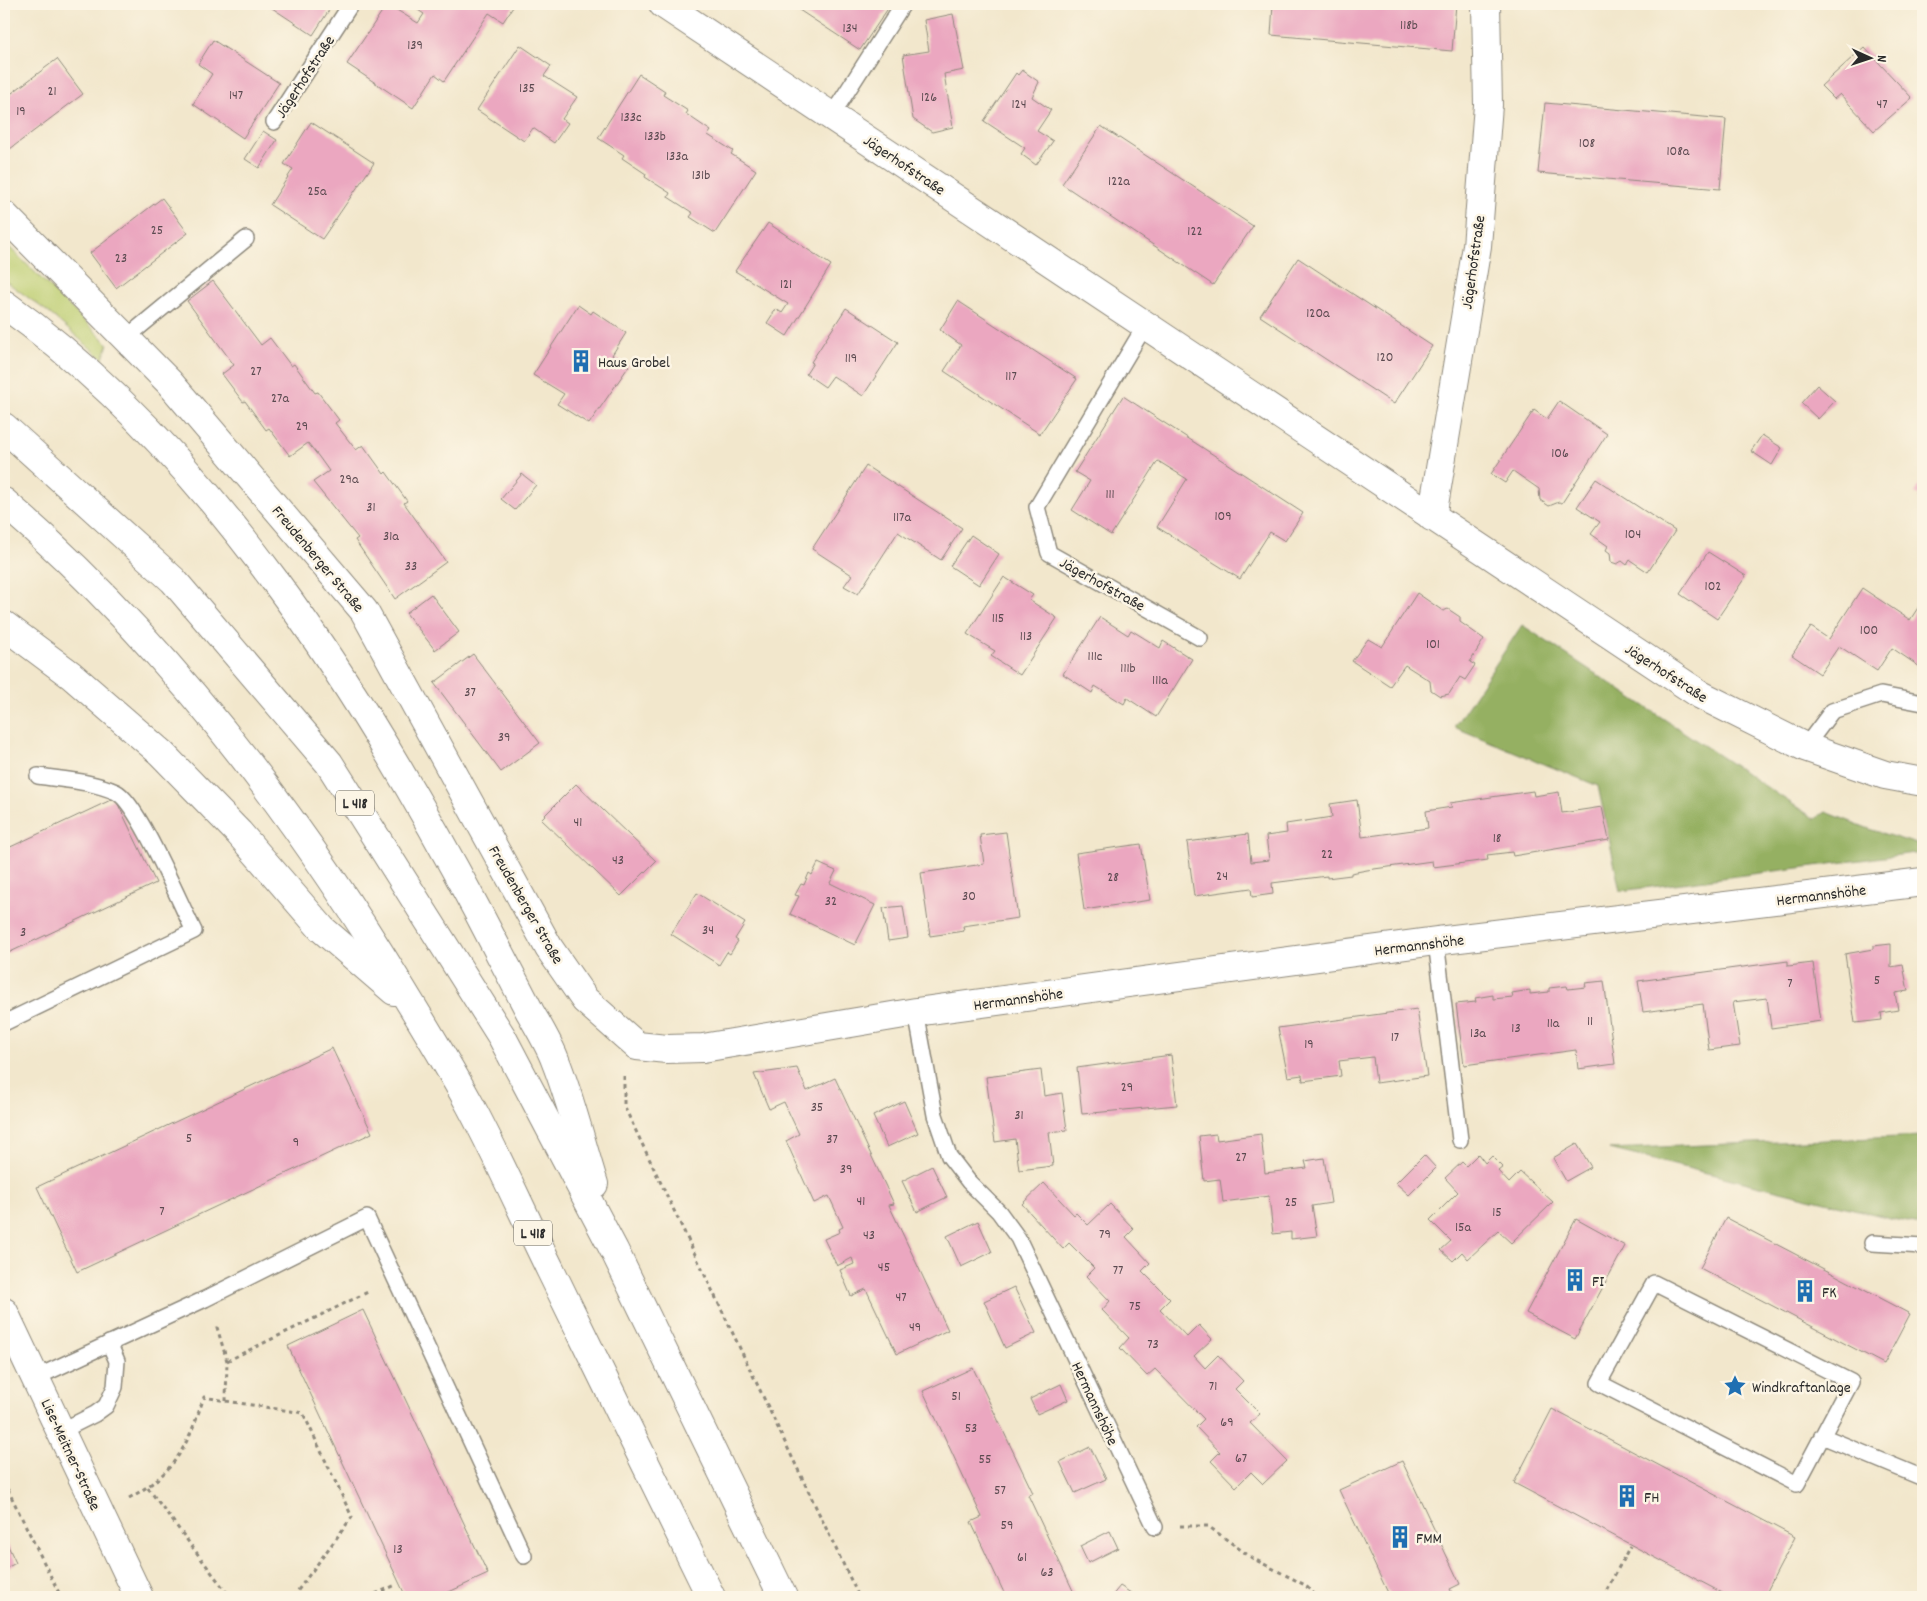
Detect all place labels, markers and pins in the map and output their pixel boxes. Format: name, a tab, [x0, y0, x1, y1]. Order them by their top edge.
building icon: Haus Grobel	[568, 348, 594, 374]
place label: Haus Grobel	[598, 352, 670, 375]
building icon: FI	[1562, 1267, 1588, 1293]
place label: FI	[1592, 1271, 1604, 1294]
building icon: FK	[1792, 1278, 1818, 1304]
place label: FK	[1822, 1282, 1837, 1305]
place icon: Windkraftanlage	[1722, 1373, 1748, 1399]
place label: Windkraftanlage	[1752, 1377, 1851, 1400]
building icon: FH	[1614, 1483, 1640, 1509]
place label: FH	[1644, 1487, 1659, 1510]
building icon: FMM	[1387, 1524, 1413, 1550]
place label: FMM	[1416, 1528, 1442, 1551]

